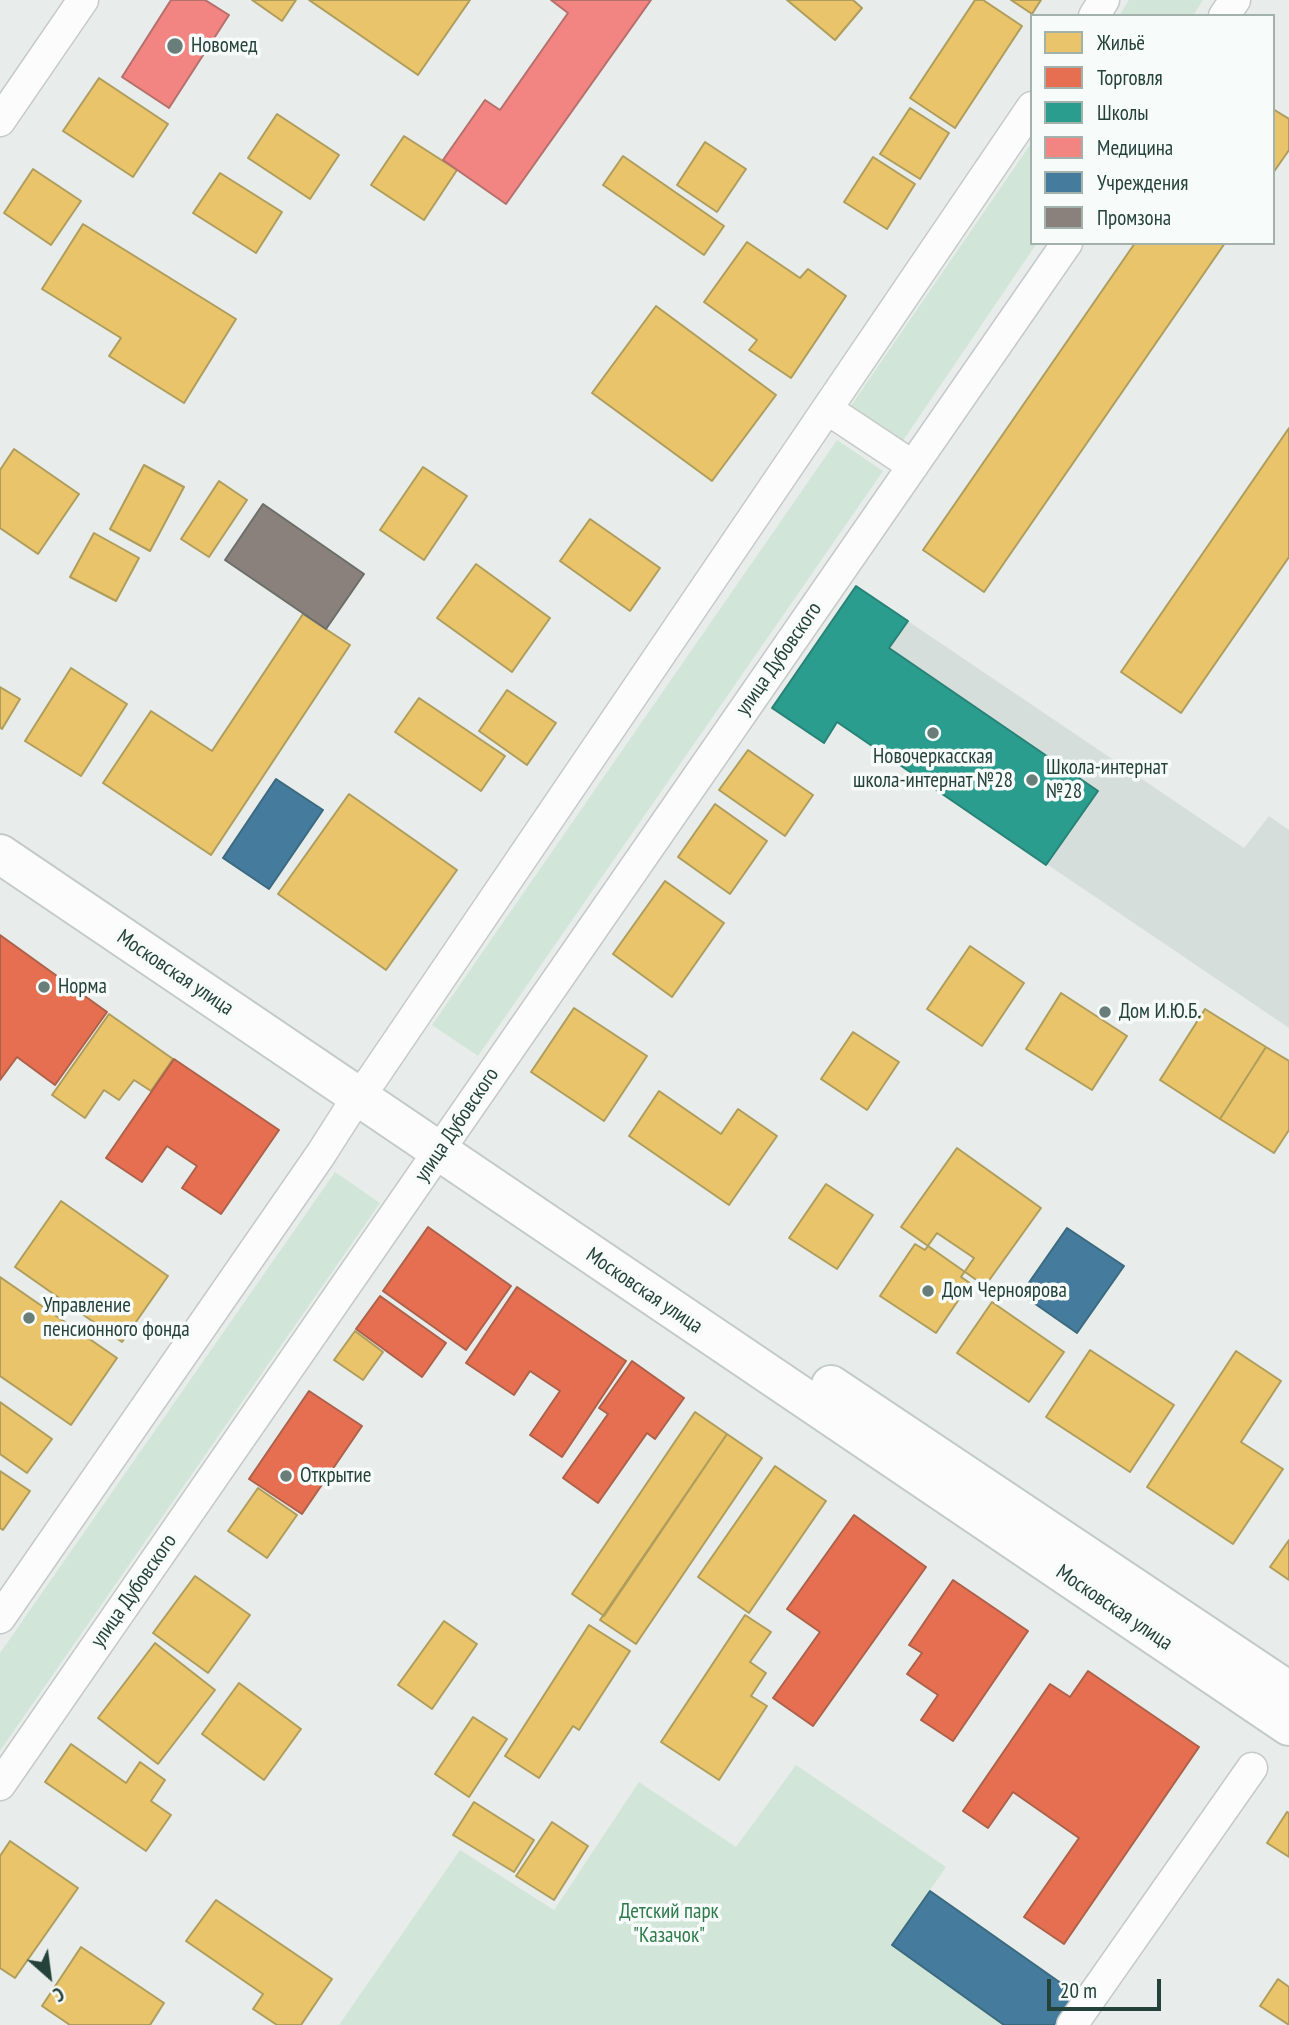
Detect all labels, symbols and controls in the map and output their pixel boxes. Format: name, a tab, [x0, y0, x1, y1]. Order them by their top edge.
legend	[1030, 14, 1275, 245]
text: Жильё	[1097, 29, 1145, 56]
place label: Новомед	[191, 33, 257, 59]
marker: Новомед	[165, 36, 185, 56]
text: Торговля	[1097, 64, 1163, 91]
text: Школы	[1097, 99, 1149, 126]
text: Медицина	[1097, 134, 1173, 161]
text: Учреждения	[1097, 169, 1188, 196]
text: Промзона	[1097, 204, 1171, 231]
street label: улица Дубовского	[731, 598, 827, 720]
marker: Новочеркасская школа-интернат №28	[925, 725, 941, 741]
place label: Новочеркасская школа-интернат №28	[853, 744, 1013, 794]
place label: Школа-интернат №28	[1046, 755, 1168, 805]
marker: Школа-интернат №28	[1024, 772, 1040, 788]
street label: Московская улица	[112, 925, 238, 1021]
place label: Норма	[58, 974, 107, 1000]
marker: Норма	[36, 979, 52, 995]
place label: Дом И.Ю.Б.	[1119, 999, 1201, 1025]
marker: Дом И.Ю.Б.	[1097, 1004, 1113, 1020]
street label: улица Дубовского	[410, 1063, 504, 1187]
street label: Московская улица	[581, 1243, 707, 1339]
place label: Дом Черноярова	[942, 1278, 1067, 1304]
marker: Дом Черноярова	[920, 1283, 936, 1299]
place label: Управление пенсионного фонда	[43, 1293, 190, 1343]
marker: Управление пенсионного фонда	[21, 1310, 37, 1326]
place label: Открытие	[300, 1463, 371, 1489]
marker: Открытие	[278, 1468, 294, 1484]
street label: улица Дубовского	[86, 1530, 182, 1652]
street label: Московская улица	[1051, 1560, 1177, 1656]
park label: Детский парк "Казачок"	[619, 1899, 719, 1949]
north arrow	[14, 1941, 84, 2011]
scale bar	[1051, 1966, 1165, 2010]
text: 20 m	[1060, 1977, 1097, 2004]
text: С	[49, 1982, 68, 2007]

